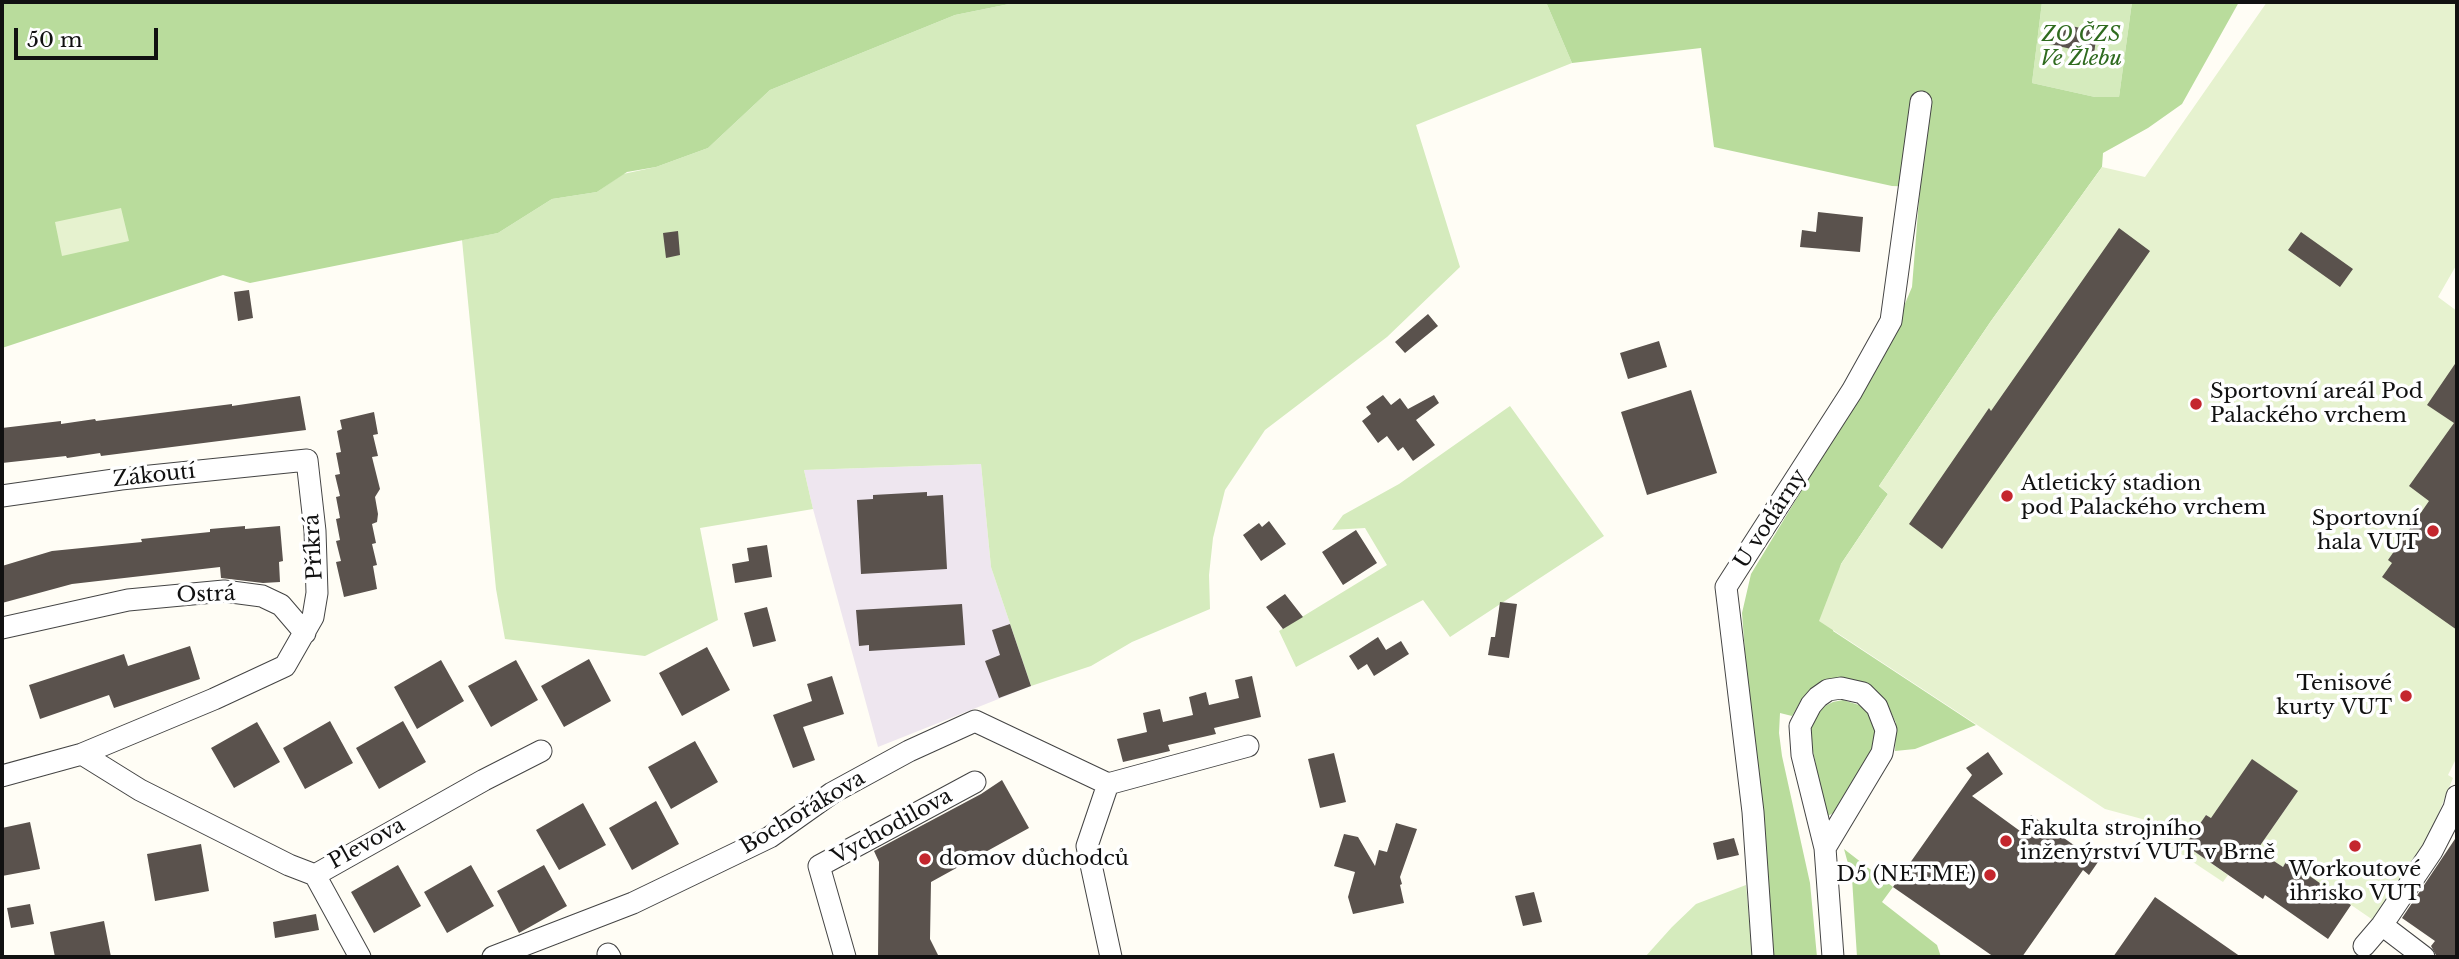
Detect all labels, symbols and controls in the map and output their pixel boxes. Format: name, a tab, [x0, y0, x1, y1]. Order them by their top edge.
scale bar	[18, 14, 161, 58]
park label: ZO ČZS Ve Žlebu	[2040, 22, 2122, 72]
text: 50 m	[27, 27, 82, 53]
place label: Sportovní areál Pod Palackého vrchem	[2210, 379, 2423, 429]
marker: Sportovní areál Pod Palackého vrchem	[2188, 396, 2204, 412]
street label: Zákoutí	[111, 459, 197, 493]
street label: U vodárny	[1730, 465, 1812, 573]
place label: Atletický stadion pod Palackého vrchem	[2021, 471, 2266, 521]
marker: Atletický stadion pod Palackého vrchem	[1999, 488, 2015, 504]
place label: Sportovní hala VUT	[2312, 506, 2419, 556]
street label: Příkrá	[300, 513, 328, 581]
marker: Sportovní hala VUT	[2425, 523, 2441, 539]
street label: Ostrá	[176, 581, 236, 609]
place label: Tenisové kurty VUT	[2276, 671, 2392, 721]
marker: Tenisové kurty VUT	[2398, 688, 2414, 704]
street label: Bochořákova	[736, 766, 870, 860]
street label: Vychodilova	[827, 784, 957, 870]
street label: Plevova	[325, 813, 409, 875]
place label: Fakulta strojního inženýrství VUT v Brně	[2020, 816, 2275, 866]
marker: Fakulta strojního inženýrství VUT v Brně	[1998, 833, 2014, 849]
marker: Workoutové ihrisko VUT	[2347, 838, 2363, 854]
place label: domov důchodců	[939, 846, 1129, 872]
marker: domov důchodců	[917, 851, 933, 867]
place label: Workoutové ihrisko VUT	[2289, 857, 2421, 907]
place label: D5 (NETME)	[1836, 862, 1976, 888]
marker: D5 (NETME)	[1982, 867, 1998, 883]

